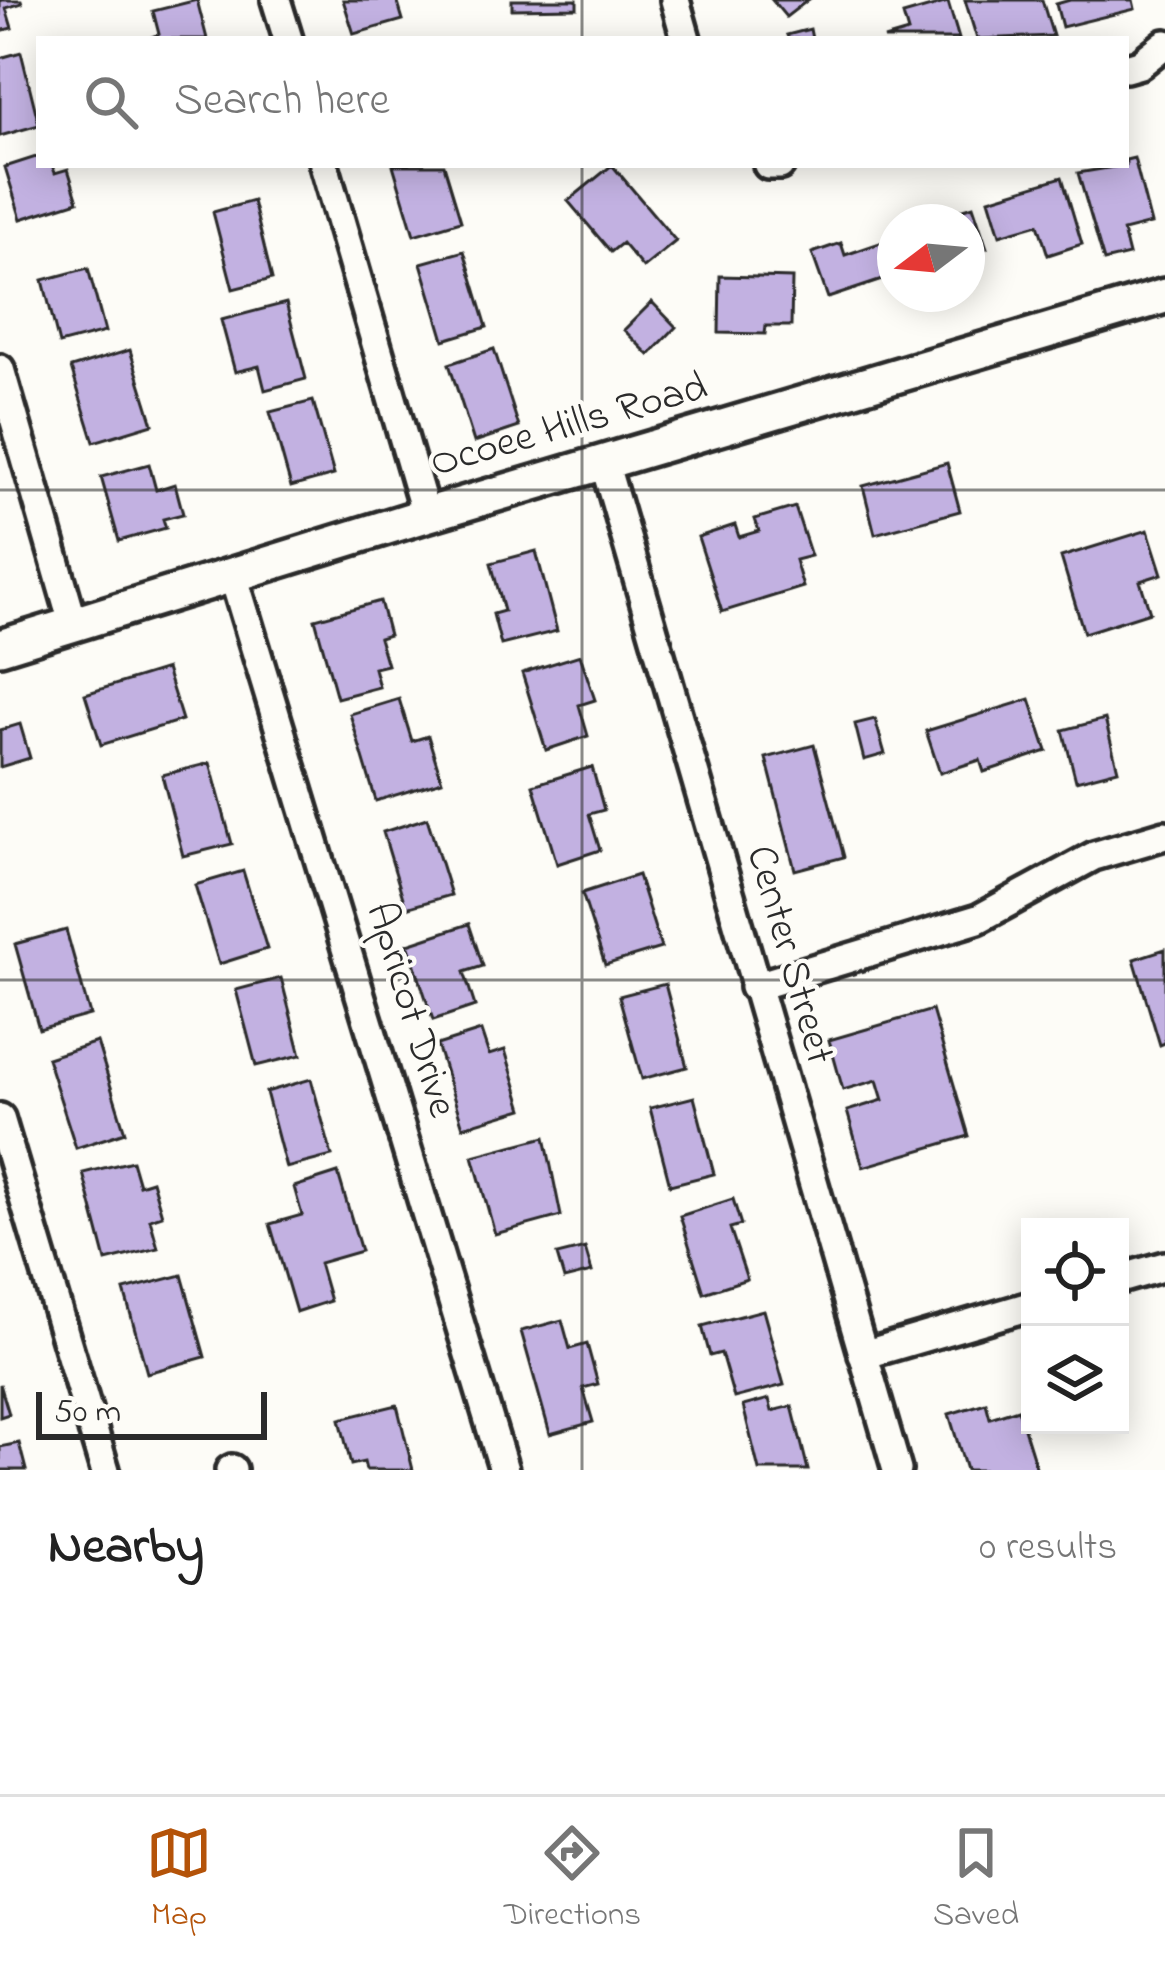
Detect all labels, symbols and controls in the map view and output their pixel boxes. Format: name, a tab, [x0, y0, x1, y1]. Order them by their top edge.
search box	[36, 36, 1129, 168]
icon: search	[78, 69, 144, 135]
text: Search here	[174, 69, 390, 135]
north arrow	[877, 204, 985, 312]
street label: Ocoee Hills Road	[423, 357, 715, 495]
street label: Center Street	[729, 839, 849, 1071]
street label: Apricot Drive	[348, 895, 472, 1125]
map controls	[1021, 1218, 1129, 1434]
button: locate	[1021, 1218, 1129, 1326]
button: layers	[1021, 1326, 1129, 1434]
scale bar	[36, 1386, 267, 1439]
text: 50 m	[54, 1389, 121, 1437]
text: Nearby	[48, 1511, 204, 1586]
text: 0 results	[979, 1520, 1117, 1577]
tab: Map	[146, 1820, 212, 1940]
tab: Directions	[504, 1820, 641, 1940]
tab: Saved	[933, 1820, 1019, 1940]

